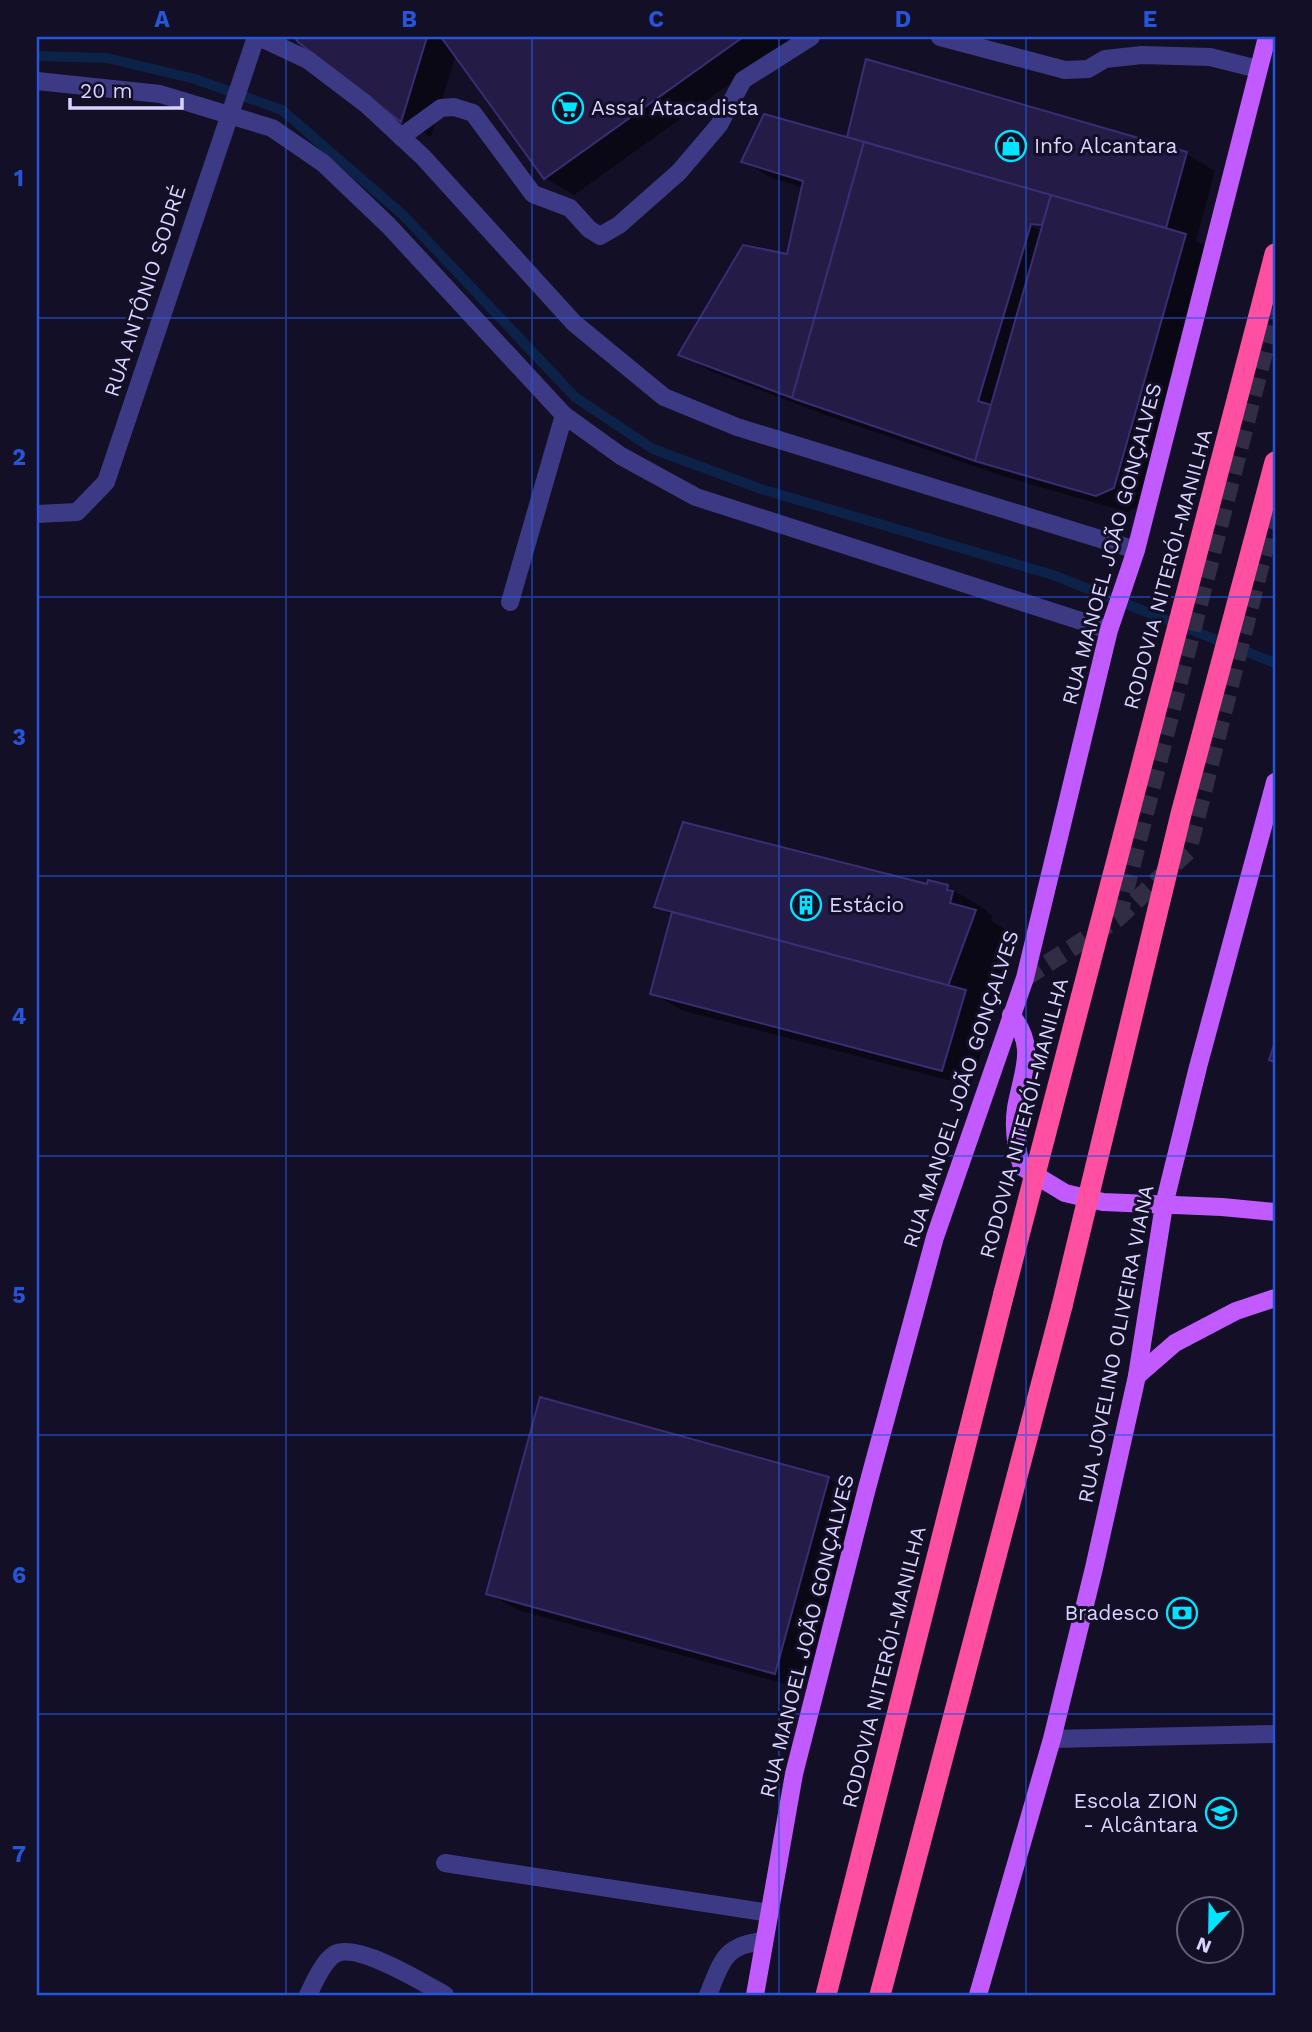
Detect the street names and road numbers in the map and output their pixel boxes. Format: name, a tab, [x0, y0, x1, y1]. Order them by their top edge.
street label: RUA ANTÔNIO SODRÉ	[98, 182, 191, 400]
street label: RUA MANOEL JOÃO GONÇALVES	[1056, 380, 1167, 708]
street label: RODOVIA NITERÓI-MANILHA	[1118, 426, 1217, 712]
street label: RUA MANOEL JOÃO GONÇALVES	[897, 927, 1024, 1251]
street label: RODOVIA NITERÓI-MANILHA	[974, 975, 1073, 1261]
street label: RUA JOVELINO OLIVEIRA VIANA	[1072, 1183, 1159, 1505]
street label: RUA MANOEL JOÃO GONÇALVES	[754, 1472, 859, 1800]
street label: RODOVIA NITERÓI-MANILHA	[836, 1523, 931, 1810]

